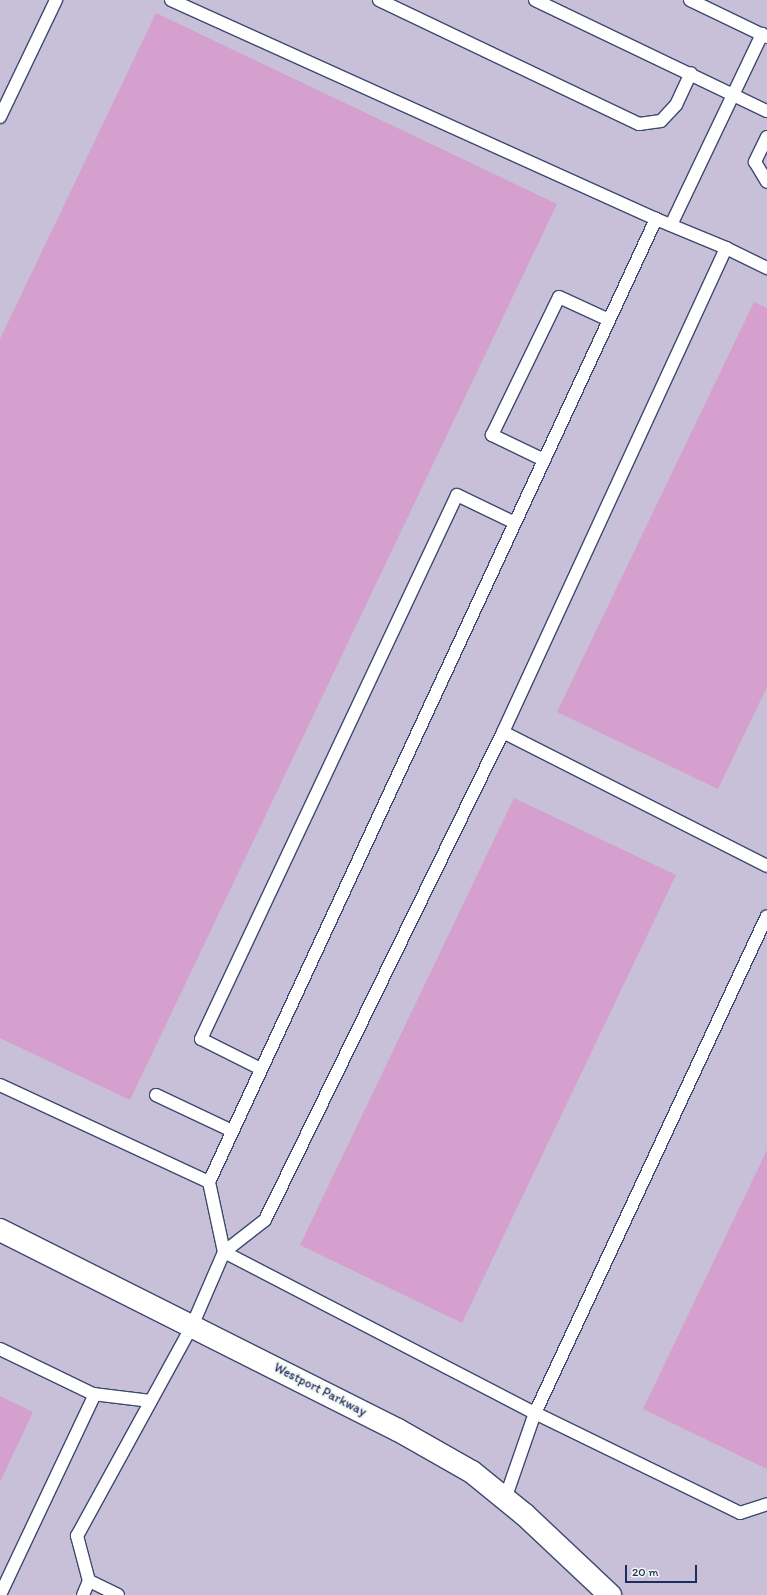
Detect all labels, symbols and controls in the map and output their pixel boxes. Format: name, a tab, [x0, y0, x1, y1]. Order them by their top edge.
street label: Westport Parkway	[272, 1360, 368, 1420]
scale bar	[627, 1557, 699, 1583]
text: 20 m	[632, 1565, 659, 1579]

